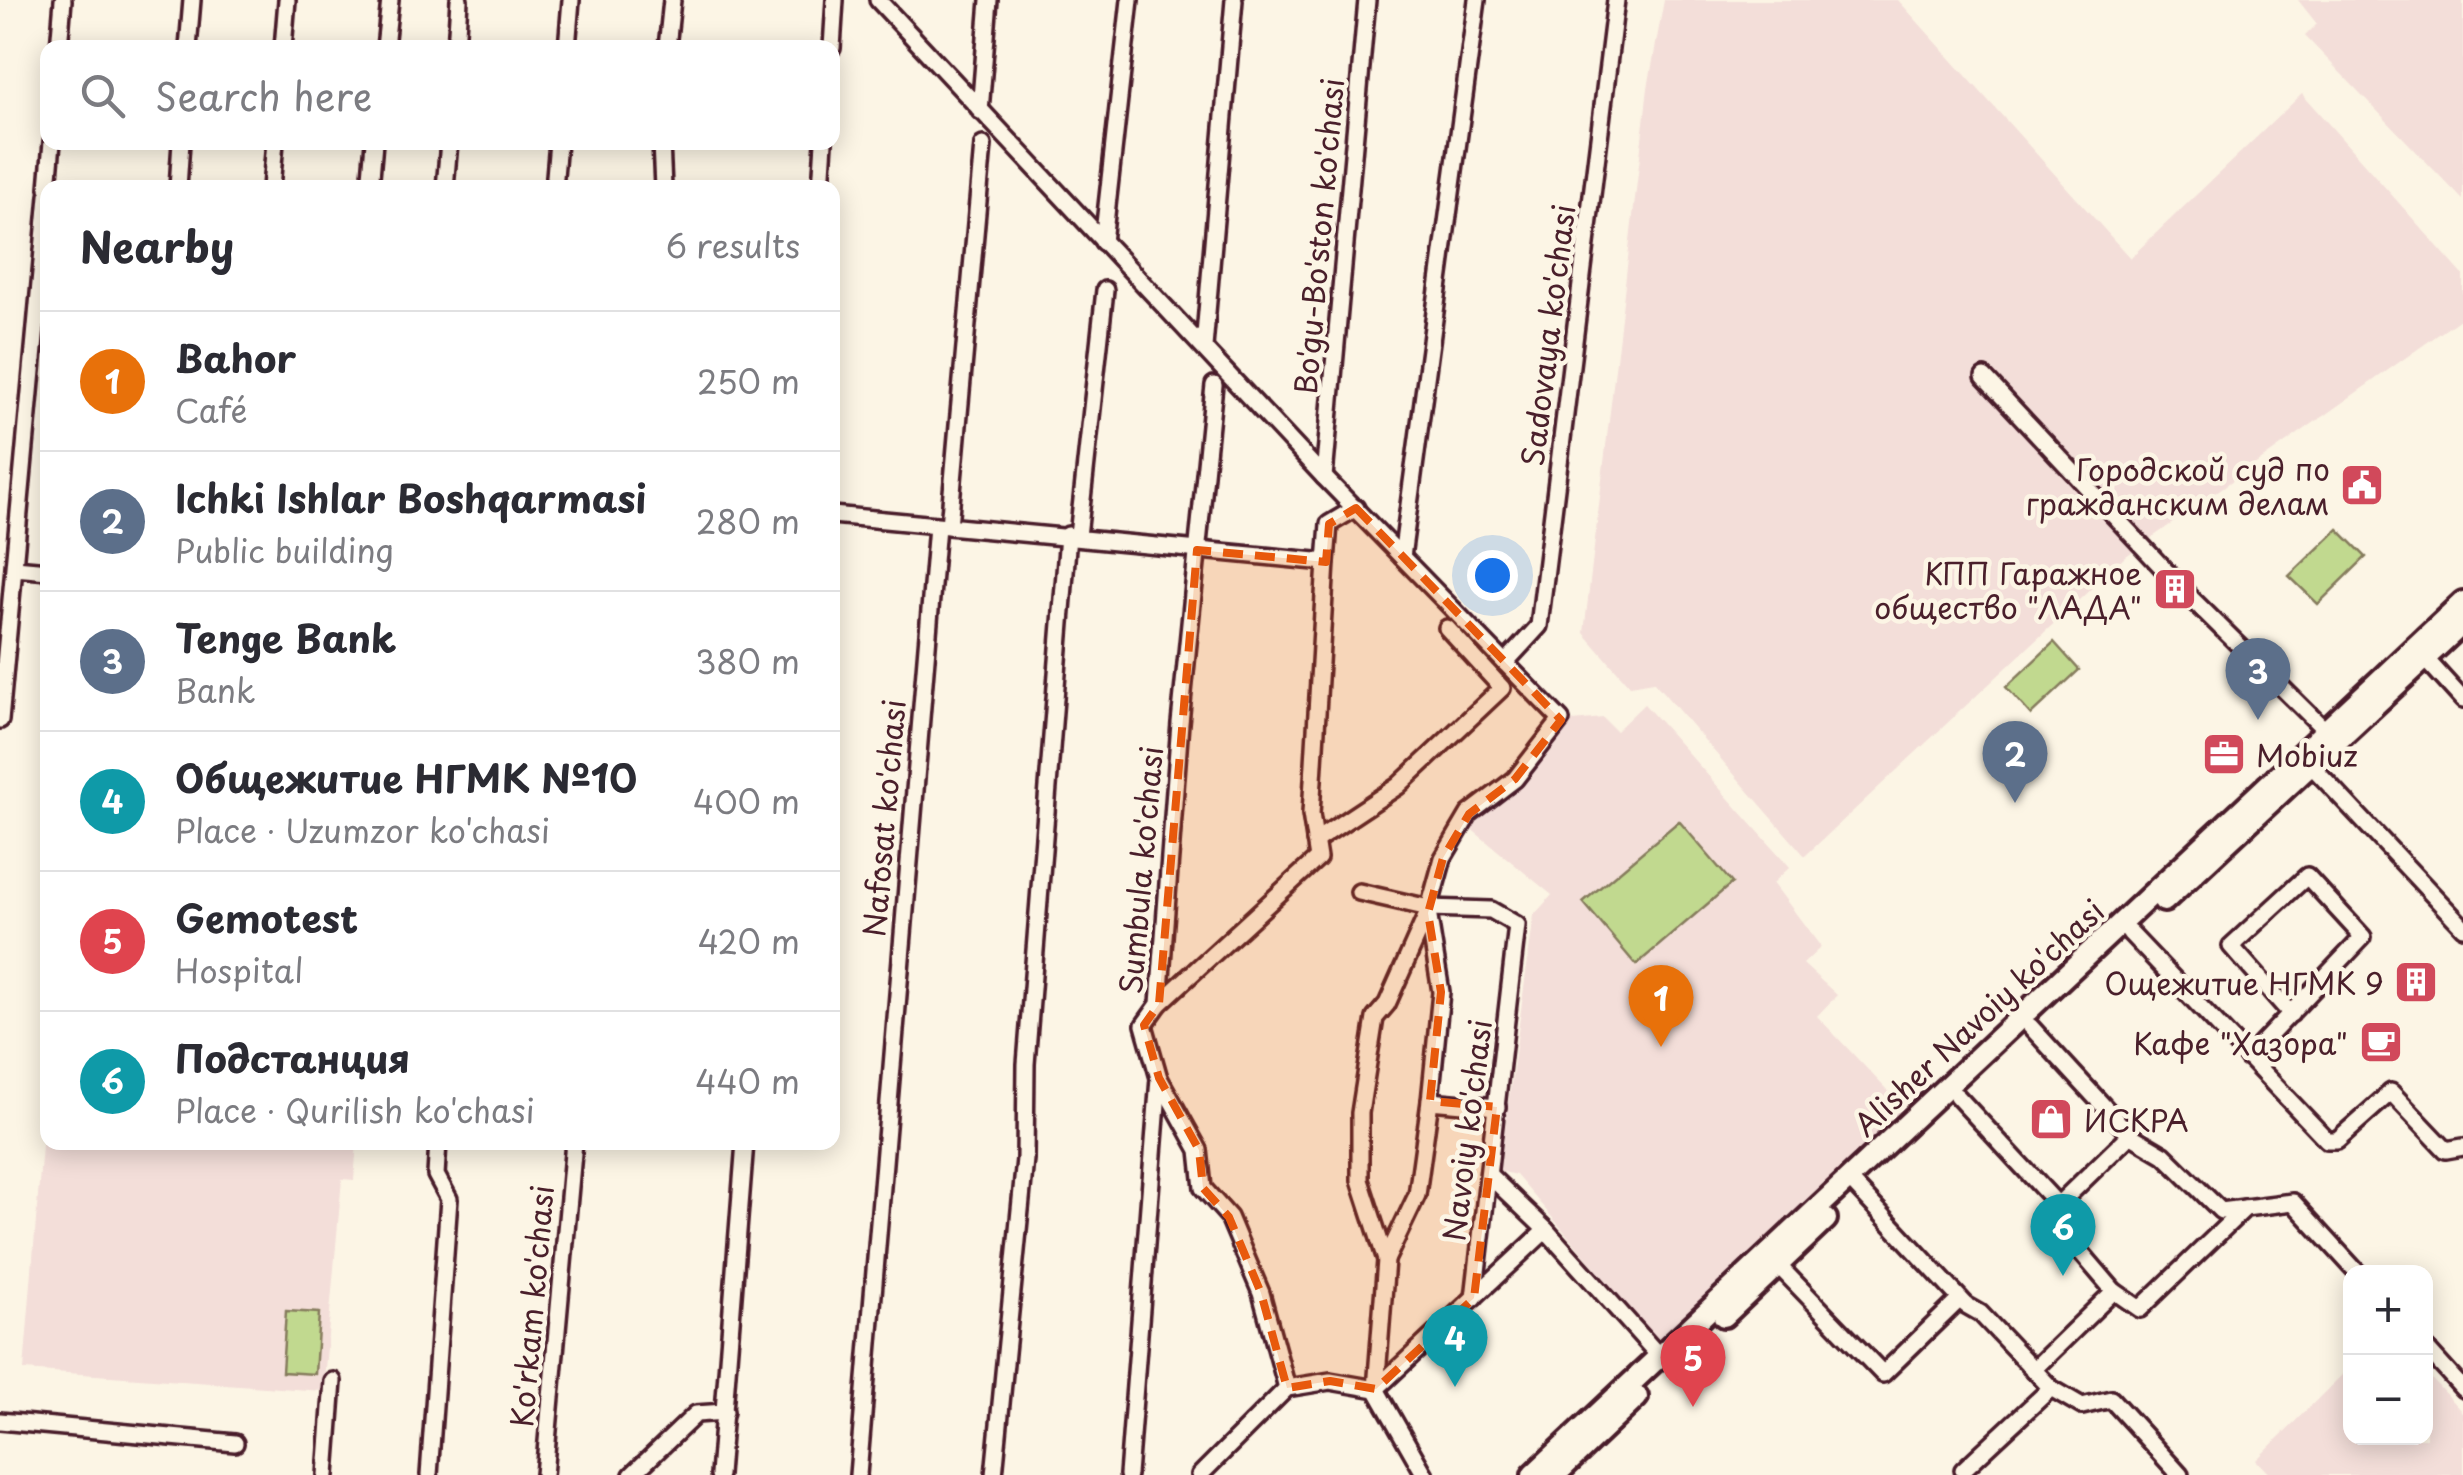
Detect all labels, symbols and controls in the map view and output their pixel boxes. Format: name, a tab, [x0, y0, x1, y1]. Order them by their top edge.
search box	[40, 40, 840, 150]
text: Search here	[155, 67, 372, 124]
icon: search	[75, 68, 130, 123]
street label: Bo'gu-Bo'ston ko'chasi	[1282, 76, 1354, 396]
street label: Sadovaya ko'chasi	[1509, 202, 1585, 468]
text: Nearby	[80, 214, 234, 277]
text: 6 results	[666, 221, 800, 269]
text: Bahor	[175, 329, 296, 386]
text: 1	[105, 357, 120, 405]
text: 250 m	[697, 357, 800, 405]
text: Café	[175, 386, 247, 434]
place label: Городской суд по гражданским делам	[2025, 446, 2330, 525]
public building icon: Городской суд по гражданским делам	[2339, 462, 2385, 508]
text: Ichki Ishlar Boshqarmasi	[175, 469, 646, 526]
text: 2	[101, 497, 124, 545]
text: 280 m	[696, 497, 800, 545]
text: Public building	[175, 526, 394, 574]
your location	[1467, 550, 1518, 601]
place label: КПП Гаражное общество "ЛАДА"	[1874, 550, 2142, 629]
building icon: КПП Гаражное общество "ЛАДА"	[2152, 566, 2198, 612]
text: Tenge Bank	[175, 609, 396, 666]
text: 3	[102, 637, 123, 685]
text: 380 m	[695, 637, 800, 685]
pin: 3	[2226, 638, 2290, 720]
text: Bank	[175, 666, 255, 714]
street label: Nafosat ko'chasi	[850, 697, 916, 939]
pin: 2	[1982, 720, 2048, 803]
office icon: Mobiuz	[2201, 731, 2247, 777]
place label: Mobiuz	[2256, 732, 2358, 777]
street label: Sumbula ko'chasi	[1107, 744, 1173, 996]
text: Общежитие НГМК №10	[175, 749, 637, 806]
text: 4	[102, 777, 123, 825]
text: 400 m	[693, 777, 800, 825]
text: Place · Uzumzor ko'chasi	[175, 806, 550, 854]
street label: Alisher Navoiy ko'chasi	[1842, 888, 2114, 1146]
text: Gemotest	[175, 889, 358, 946]
text: 5	[102, 917, 123, 965]
text: 420 m	[698, 917, 800, 965]
text: Hospital	[175, 946, 303, 994]
building icon: Ощежитие НГМК 9	[2393, 959, 2439, 1005]
place label: Ощежитие НГМК 9	[2104, 960, 2384, 1005]
pin: 1	[1628, 964, 1694, 1047]
street label: Navoiy ko'chasi	[1430, 1017, 1502, 1243]
cafe icon: Кафе "Хазора"	[2358, 1019, 2404, 1065]
place label: Кафе "Хазора"	[2133, 1020, 2348, 1065]
text: Подстанция	[175, 1029, 410, 1086]
text: 6	[101, 1057, 124, 1105]
text: 440 m	[695, 1057, 800, 1105]
text: Place · Qurilish ko'chasi	[175, 1086, 535, 1134]
shop icon: ИСКРА	[2028, 1096, 2074, 1142]
place label: ИСКРА	[2084, 1097, 2189, 1142]
street label: Ko'rkam ko'chasi	[498, 1183, 564, 1429]
pin: 6	[2030, 1194, 2096, 1276]
map controls	[2343, 1265, 2433, 1445]
button: +	[2343, 1265, 2433, 1355]
pin: 4	[1422, 1304, 1488, 1387]
pin: 5	[1660, 1324, 1726, 1407]
button: −	[2343, 1355, 2433, 1445]

